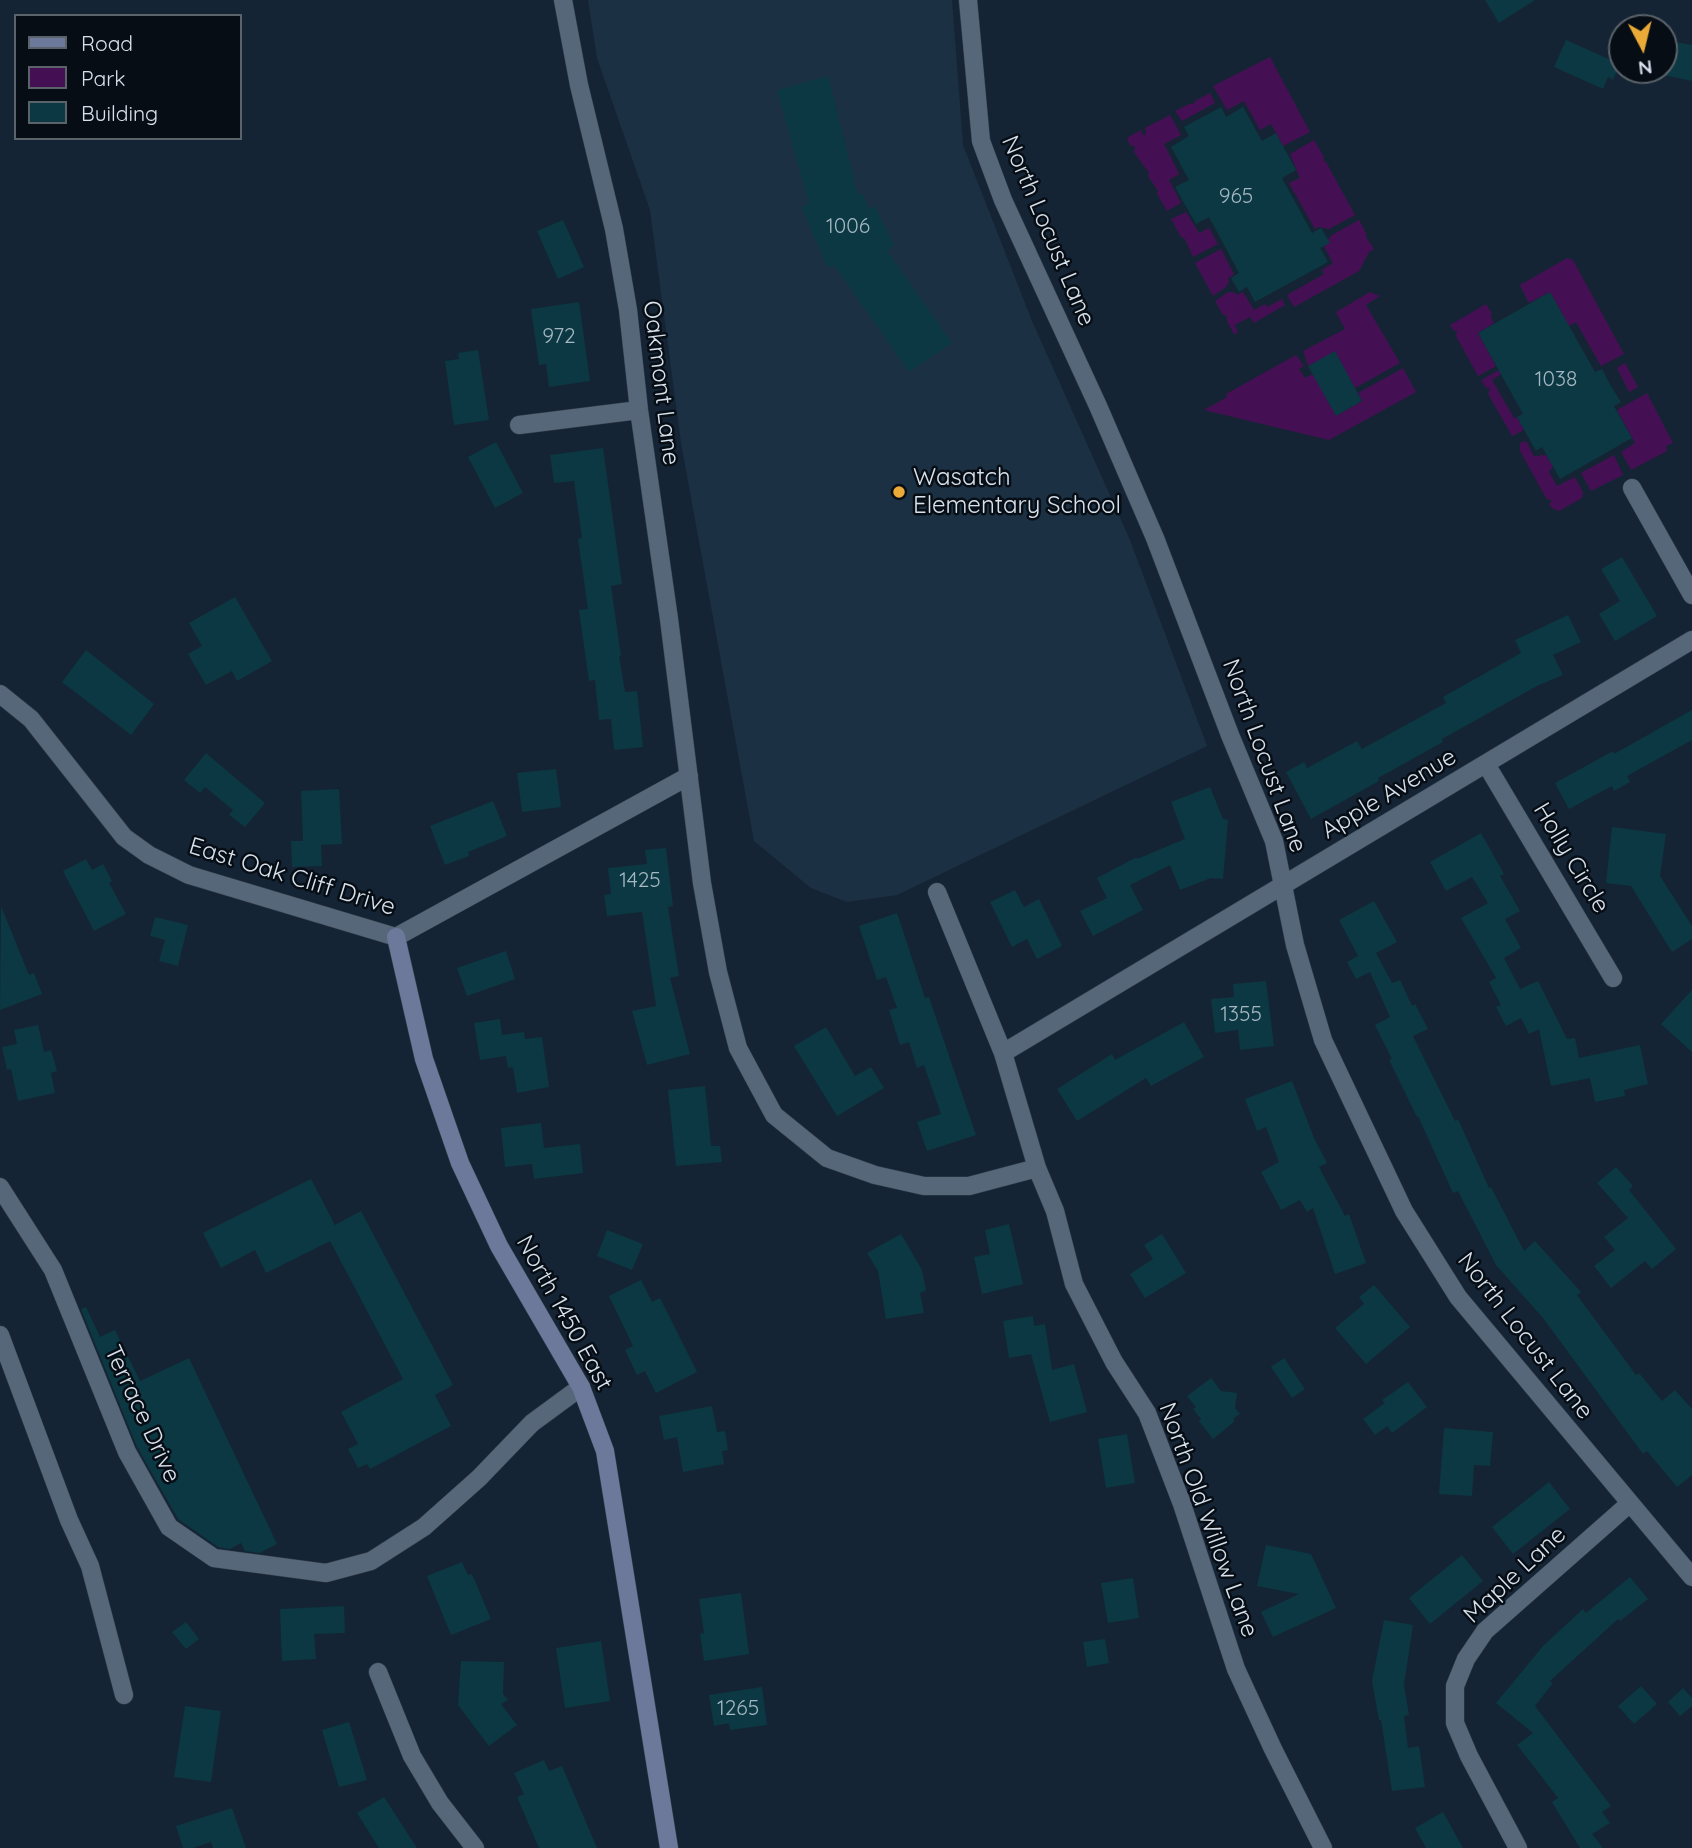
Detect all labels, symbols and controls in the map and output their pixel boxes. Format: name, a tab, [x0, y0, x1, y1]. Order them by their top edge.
legend	[14, 14, 242, 140]
north arrow	[1608, 14, 1678, 84]
text: Road	[81, 30, 133, 56]
text: N	[1637, 55, 1654, 81]
text: Park	[81, 65, 125, 91]
text: Building	[81, 100, 158, 126]
street label: North Locust Lane	[995, 132, 1101, 330]
house number: 965	[1219, 184, 1253, 210]
house number: 1006	[826, 214, 870, 240]
street label: Oakmont Lane	[637, 299, 685, 467]
house number: 972	[542, 324, 576, 350]
house number: 1038	[1535, 367, 1577, 393]
place label: Wasatch Elementary School	[913, 464, 1121, 520]
marker: Wasatch Elementary School	[891, 484, 907, 500]
street label: North Locust Lane	[1216, 655, 1312, 857]
street label: Apple Avenue	[1316, 742, 1462, 846]
street label: Holly Circle	[1527, 798, 1615, 918]
street label: East Oak Cliff Drive	[185, 832, 399, 922]
house number: 1425	[619, 868, 661, 894]
house number: 1355	[1220, 1002, 1262, 1028]
street label: North 1450 East	[510, 1231, 618, 1395]
street label: North Locust Lane	[1451, 1247, 1599, 1425]
street label: Terrace Drive	[98, 1341, 186, 1487]
street label: North Old Willow Lane	[1152, 1399, 1264, 1641]
street label: Maple Lane	[1458, 1520, 1572, 1630]
house number: 1265	[717, 1696, 759, 1722]

